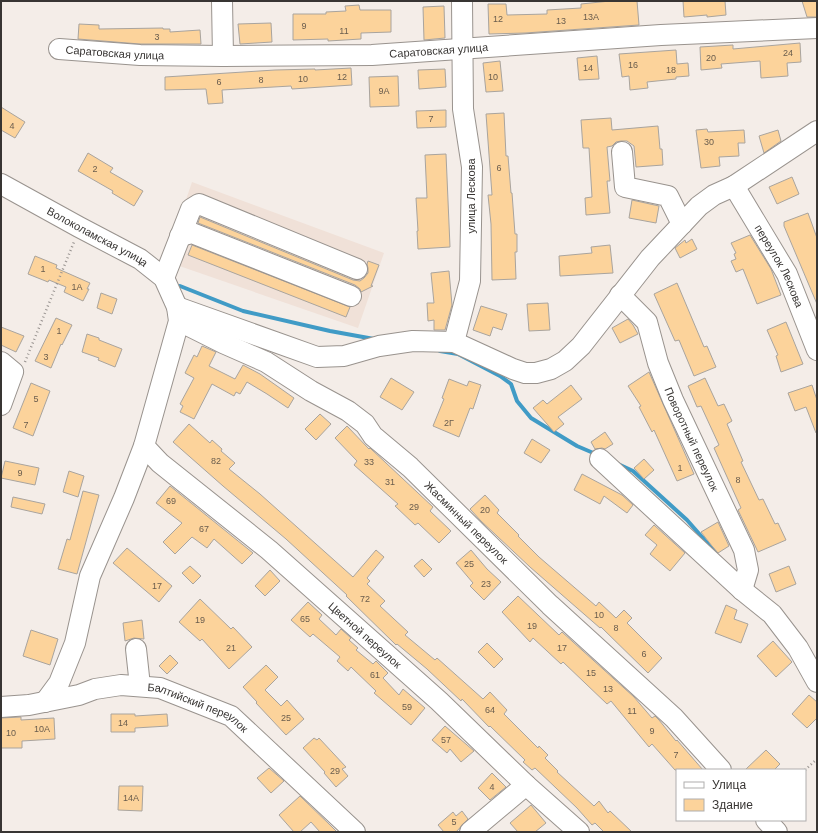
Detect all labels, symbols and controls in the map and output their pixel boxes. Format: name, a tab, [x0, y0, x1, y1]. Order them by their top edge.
house number: 13А	[583, 12, 599, 22]
house number: 12	[493, 14, 503, 24]
house number: 13	[556, 16, 566, 26]
house number: 9	[301, 21, 307, 31]
house number: 11	[339, 26, 349, 36]
house number: 3	[154, 32, 160, 42]
street label: Саратовская улица	[389, 41, 489, 60]
street label: Саратовская улица	[65, 43, 165, 61]
house number: 24	[783, 48, 793, 58]
house number: 20	[706, 53, 716, 63]
house number: 16	[628, 60, 638, 70]
house number: 14	[583, 63, 593, 73]
house number: 18	[666, 65, 676, 75]
house number: 12	[337, 72, 347, 82]
house number: 10	[488, 72, 498, 82]
house number: 10	[298, 74, 308, 84]
house number: 8	[258, 75, 264, 85]
house number: 6	[216, 77, 222, 87]
house number: 9А	[378, 86, 390, 96]
house number: 7	[428, 114, 434, 124]
house number: 4	[9, 121, 15, 131]
house number: 30	[704, 137, 714, 147]
street label: улица Лескова	[465, 158, 477, 234]
house number: 6	[496, 163, 502, 173]
house number: 2	[92, 164, 98, 174]
street label: Волоколамская улица	[45, 205, 151, 270]
street label: переулок Лескова	[753, 222, 806, 310]
house number: 1	[40, 264, 46, 274]
house number: 1А	[71, 282, 83, 292]
house number: 1	[56, 326, 62, 336]
house number: 3	[43, 352, 49, 362]
street label: Поворотный переулок	[663, 386, 721, 493]
house number: 5	[33, 394, 39, 404]
house number: 2Г	[444, 418, 454, 428]
house number: 7	[23, 420, 29, 430]
house number: 82	[211, 456, 221, 466]
house number: 33	[364, 457, 374, 467]
house number: 1	[677, 463, 683, 473]
house number: 9	[17, 468, 23, 478]
house number: 8	[735, 475, 741, 485]
house number: 31	[385, 477, 395, 487]
street label: Жасминный переулок	[422, 479, 511, 566]
house number: 69	[166, 496, 176, 506]
house number: 29	[409, 502, 419, 512]
house number: 20	[480, 505, 490, 515]
house number: 67	[199, 524, 209, 534]
house number: 25	[464, 559, 474, 569]
house number: 23	[481, 579, 491, 589]
house number: 17	[152, 581, 162, 591]
house number: 72	[360, 594, 370, 604]
street label: Цветной переулок	[326, 600, 404, 671]
house number: 10	[594, 610, 604, 620]
house number: 65	[300, 614, 310, 624]
house number: 19	[195, 615, 205, 625]
house number: 19	[527, 621, 537, 631]
house number: 8	[613, 623, 619, 633]
house number: 21	[226, 643, 236, 653]
house number: 17	[557, 643, 567, 653]
house number: 6	[641, 649, 647, 659]
house number: 15	[586, 668, 596, 678]
house number: 61	[370, 670, 380, 680]
street label: Балтийский переулок	[147, 681, 251, 735]
house number: 13	[603, 684, 613, 694]
house number: 59	[402, 702, 412, 712]
house number: 64	[485, 705, 495, 715]
house number: 11	[627, 706, 637, 716]
house number: 25	[281, 713, 291, 723]
house number: 14	[118, 718, 128, 728]
house number: 10А	[34, 724, 50, 734]
house number: 9	[649, 726, 655, 736]
house number: 10	[6, 728, 16, 738]
house number: 57	[441, 735, 451, 745]
house number: 7	[673, 750, 679, 760]
house number: 29	[330, 766, 340, 776]
legend	[676, 769, 806, 821]
text: Улица	[712, 778, 746, 792]
house number: 4	[489, 782, 495, 792]
house number: 14А	[123, 793, 139, 803]
text: Здание	[712, 798, 753, 812]
house number: 5	[451, 817, 457, 827]

